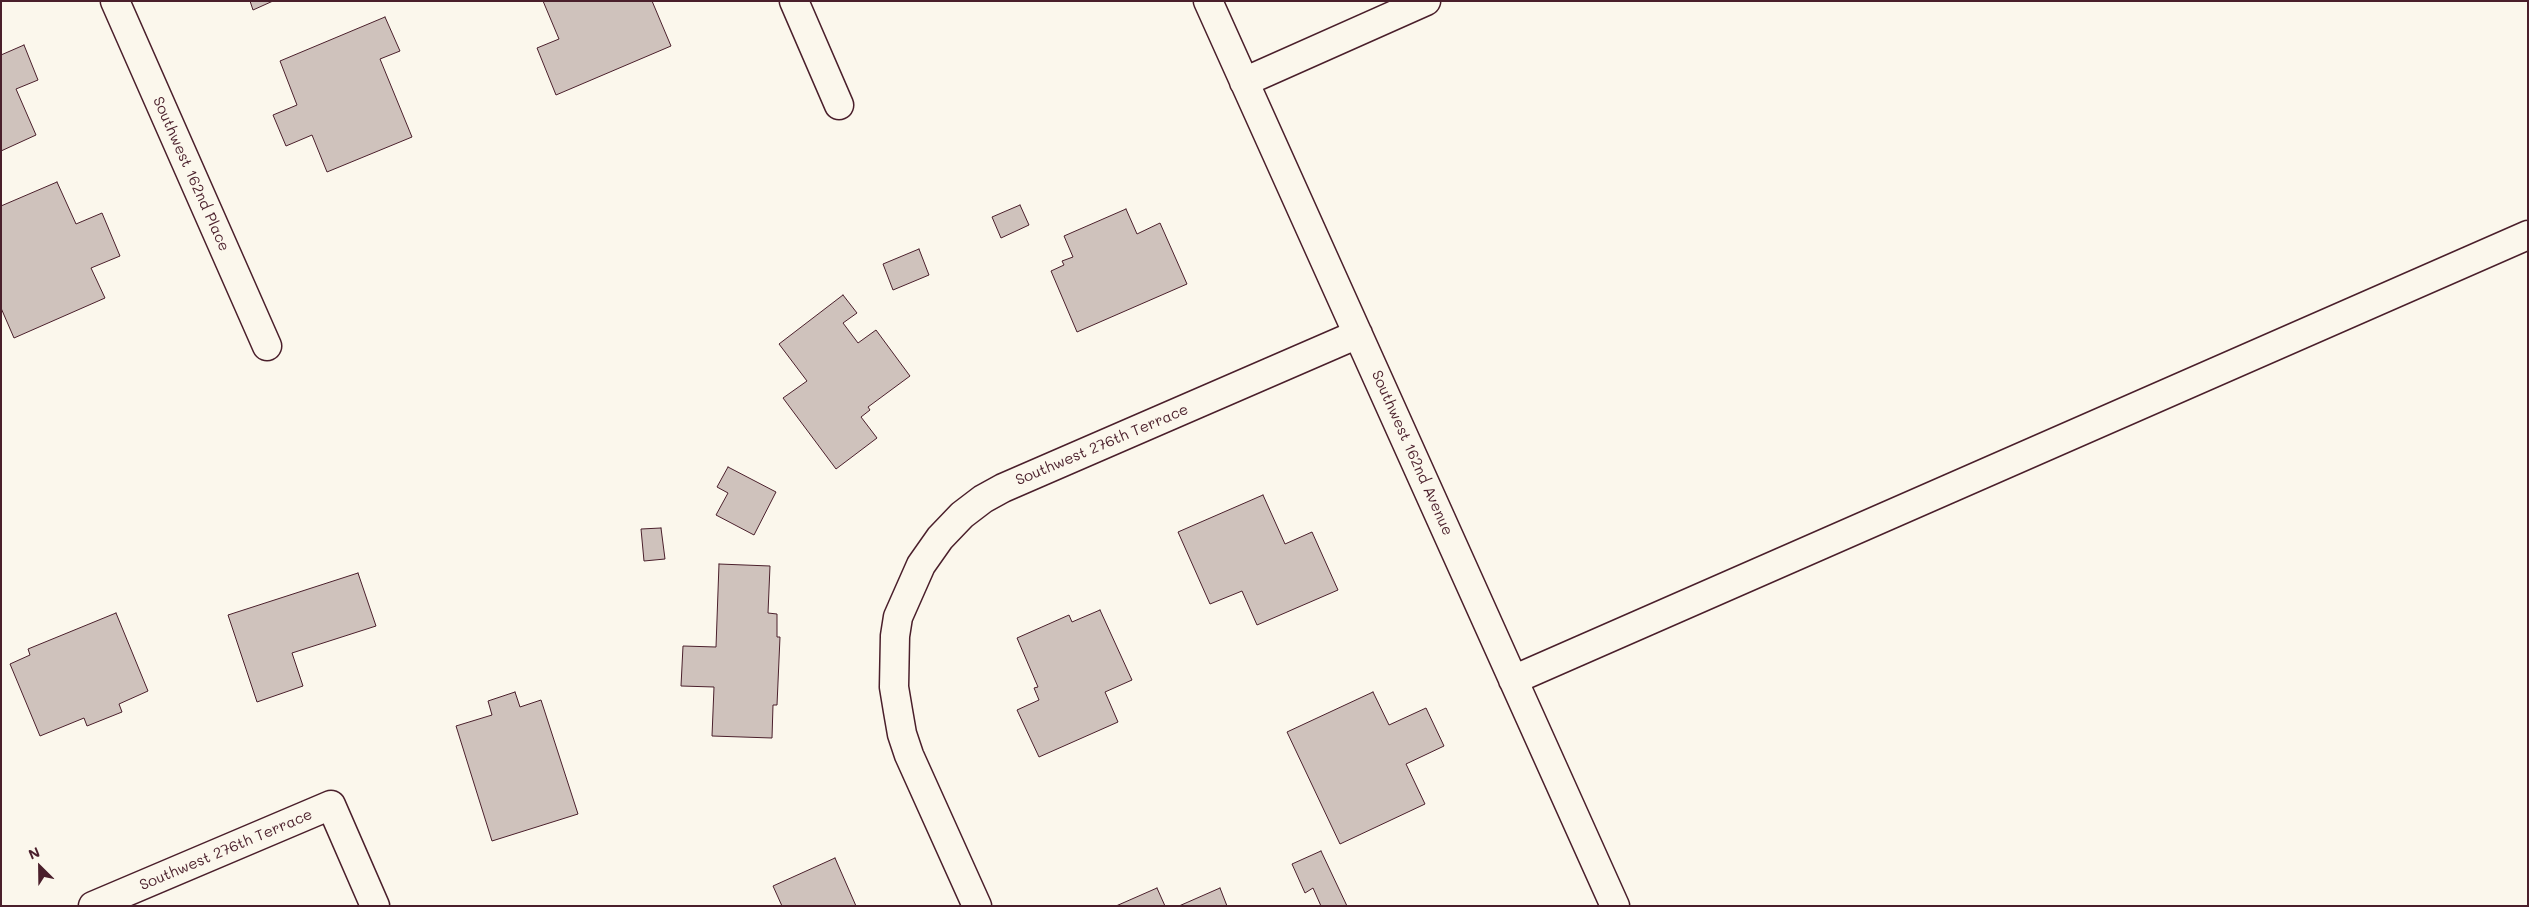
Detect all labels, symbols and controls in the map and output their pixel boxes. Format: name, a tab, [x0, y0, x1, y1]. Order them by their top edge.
street label: Southwest 162nd Place	[149, 94, 233, 254]
street label: Southwest 162nd Avenue	[1367, 368, 1457, 538]
street label: Southwest 276th Terrace	[1013, 400, 1191, 490]
street label: Southwest 276th Terrace	[137, 805, 315, 895]
north arrow	[15, 842, 65, 892]
text: N	[25, 842, 43, 864]

